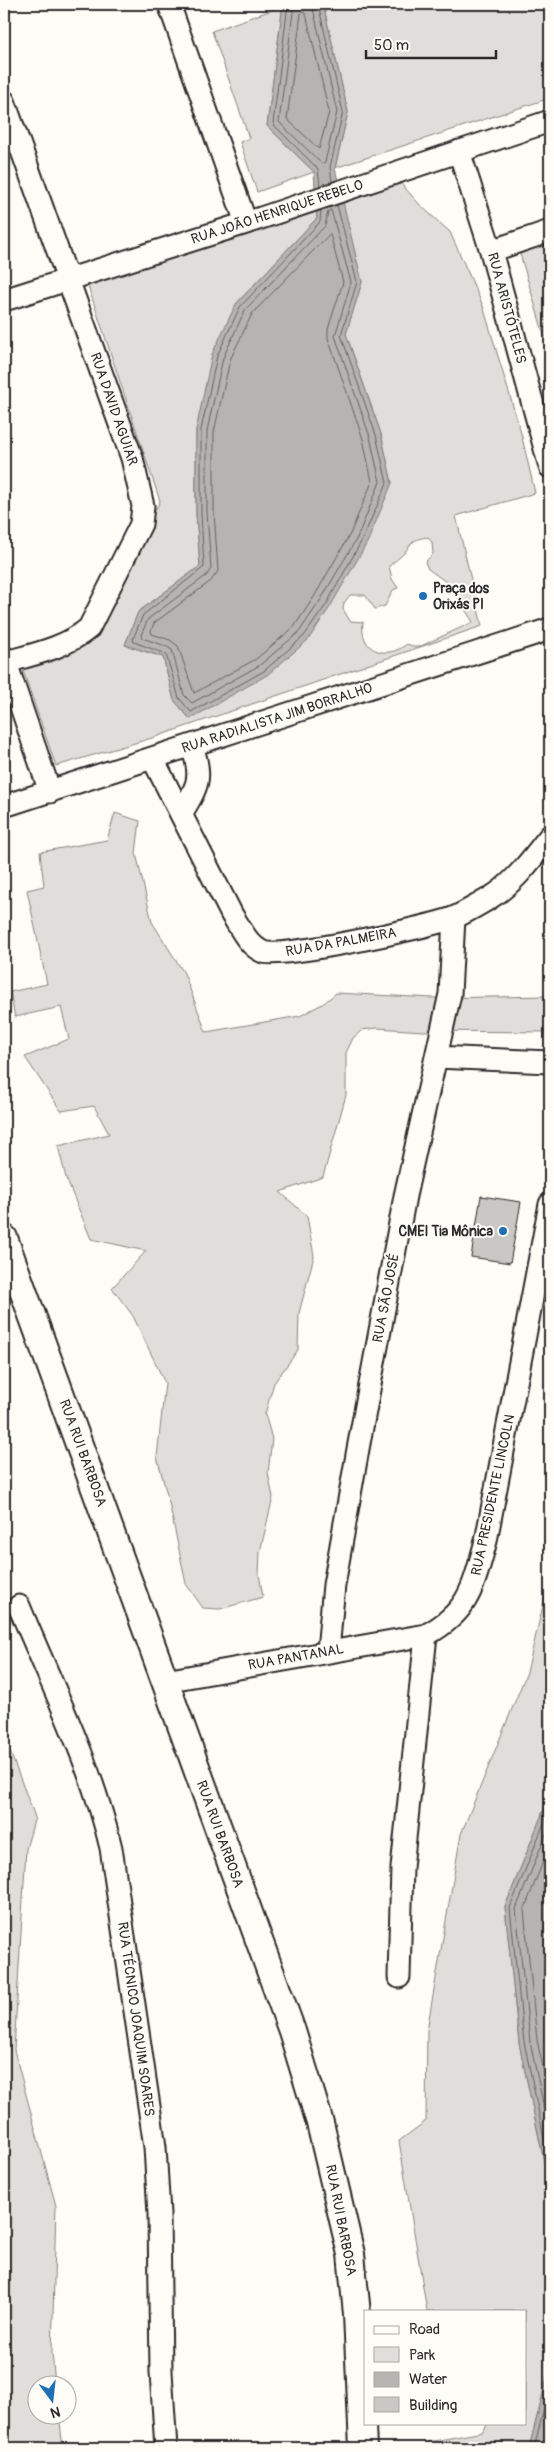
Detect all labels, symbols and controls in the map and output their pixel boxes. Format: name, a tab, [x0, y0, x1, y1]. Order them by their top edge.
scale bar	[366, 28, 496, 60]
text: 50 m	[374, 36, 409, 55]
street label: RUA JOÃO HENRIQUE REBELO	[189, 176, 365, 248]
street label: RUA ARISTÓTELES	[484, 250, 531, 365]
street label: RUA DAVID AGUIAR	[87, 350, 141, 468]
place label: Praça dos Orixás PI	[433, 580, 490, 613]
marker: Praça dos Orixás PI	[417, 590, 429, 602]
street label: RUA RADIALISTA JIM BORRALHO	[179, 679, 375, 757]
street label: RUA DA PALMEIRA	[284, 924, 398, 960]
place label: CMEI Tia Mônica	[398, 1223, 493, 1240]
marker: CMEI Tia Mônica	[497, 1225, 509, 1237]
street label: RUA SÃO JOSÉ	[368, 1252, 403, 1344]
street label: RUA RUI BARBOSA	[56, 1397, 110, 1509]
street label: RUA PRESIDENTE LINCOLN	[468, 1413, 518, 1577]
street label: RUA PANTANAL	[247, 1640, 345, 1674]
street label: RUA RUI BARBOSA	[193, 1778, 247, 1890]
street label: RUA TÉCNICO JOAQUIM SOARES	[114, 1920, 159, 2117]
street label: RUA RUI BARBOSA	[322, 2163, 360, 2277]
legend	[364, 2310, 526, 2424]
text: Road	[409, 2320, 440, 2339]
text: Park	[409, 2346, 436, 2365]
text: Water	[409, 2370, 448, 2389]
north arrow	[28, 2374, 78, 2424]
text: Building	[409, 2396, 457, 2415]
text: N	[48, 2403, 62, 2422]

